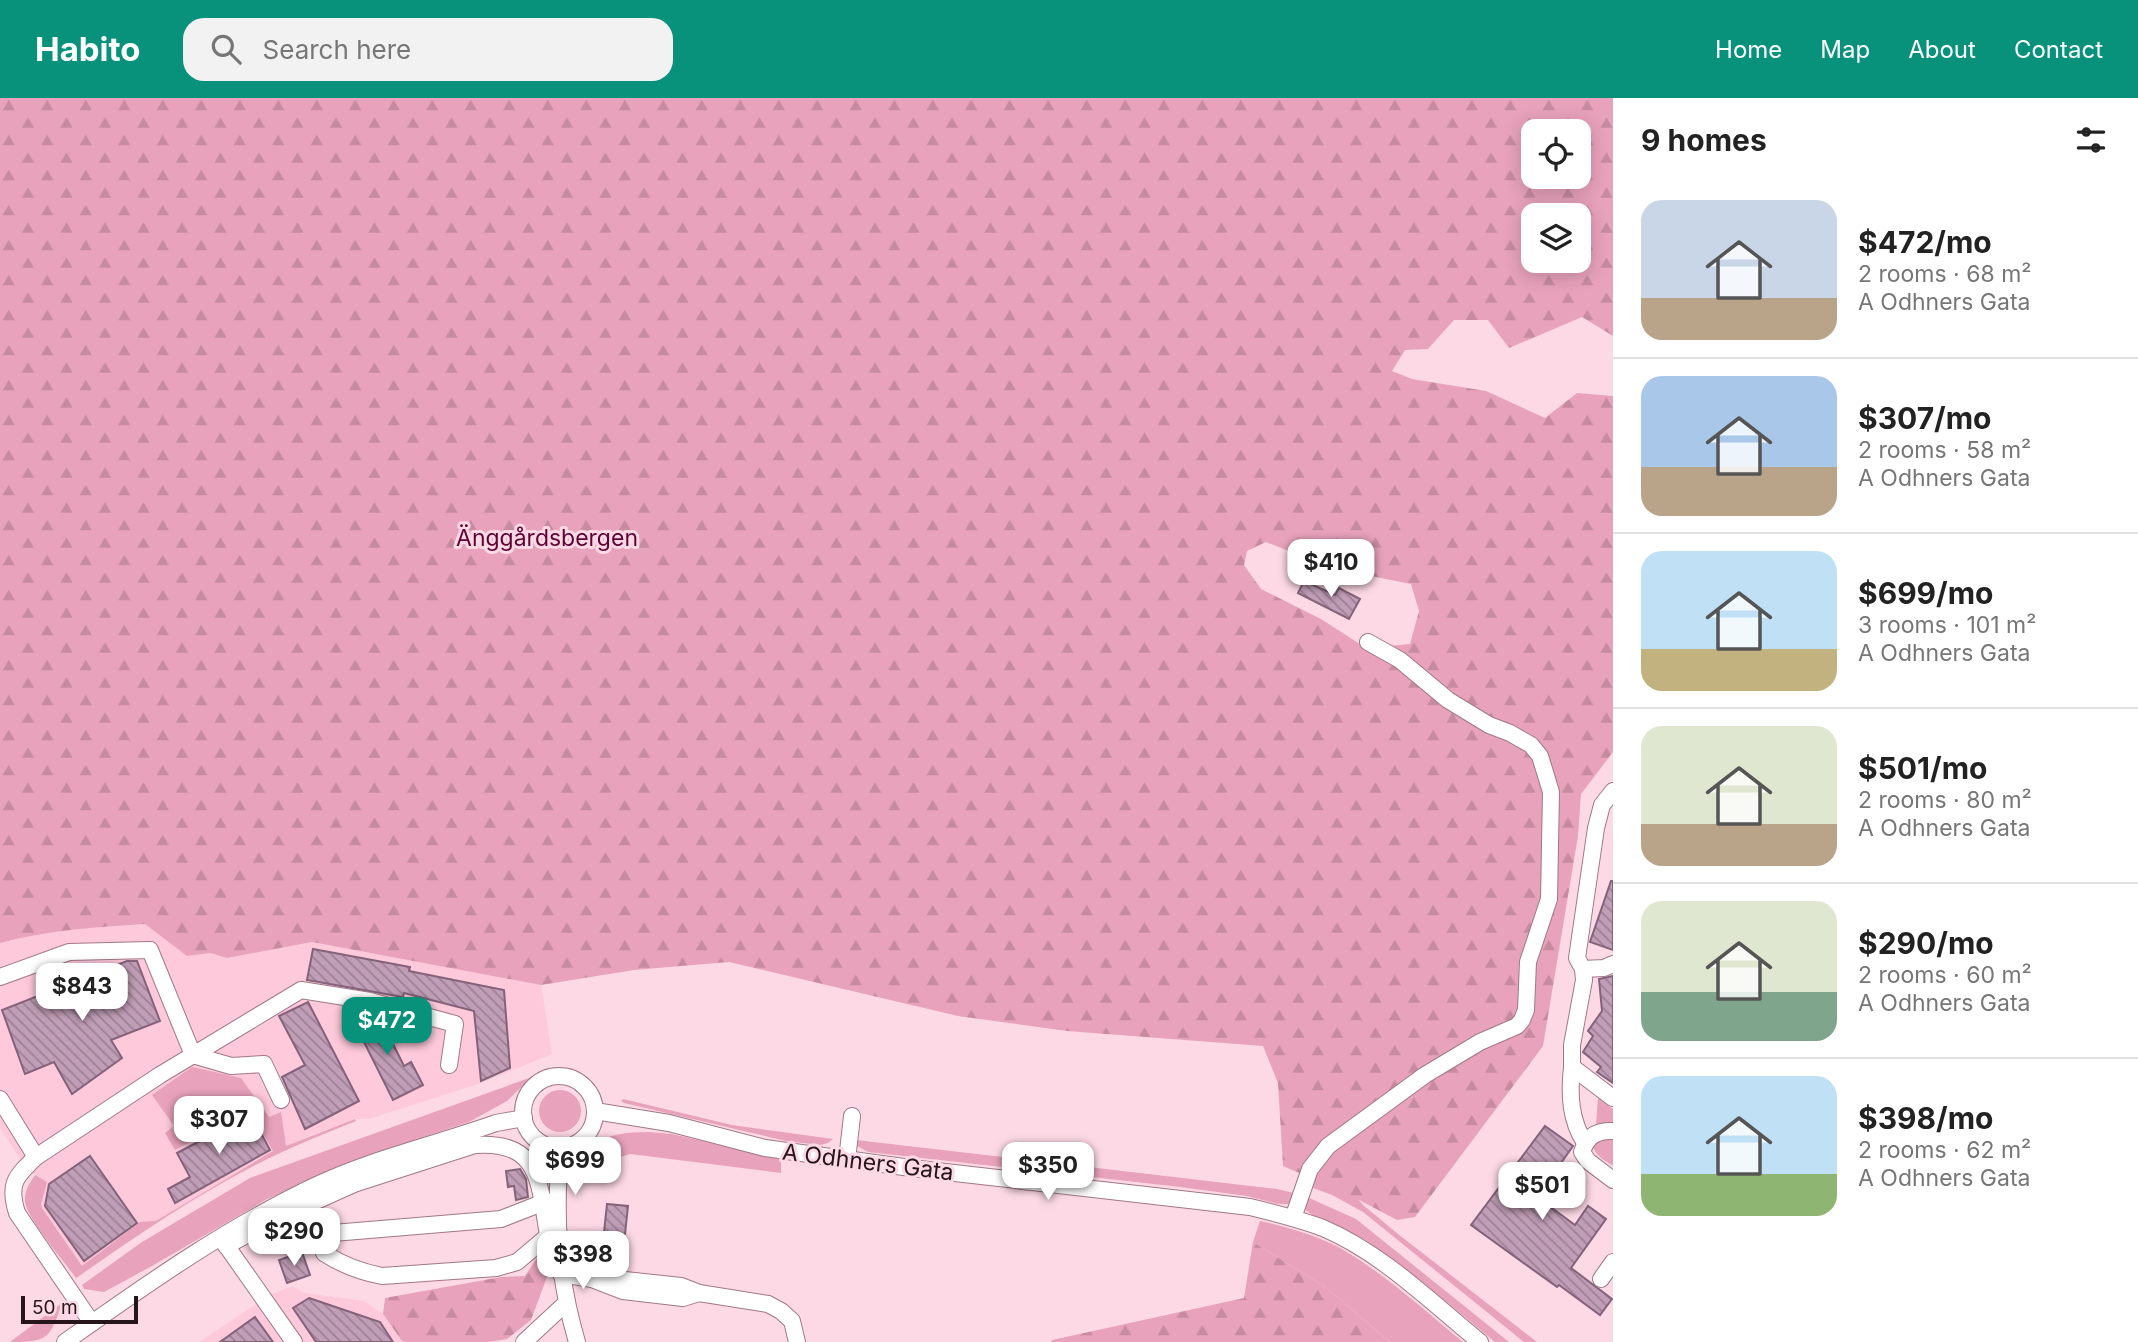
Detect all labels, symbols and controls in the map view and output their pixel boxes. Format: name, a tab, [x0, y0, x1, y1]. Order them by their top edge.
search box	[183, 18, 673, 81]
text: Habito	[35, 29, 141, 69]
icon: search	[207, 30, 245, 68]
text: Search here	[263, 34, 411, 65]
text: Home	[1715, 35, 1782, 64]
text: Map	[1820, 35, 1870, 64]
text: About	[1908, 35, 1976, 64]
text: Contact	[2014, 35, 2103, 64]
map controls	[1521, 119, 1591, 273]
button: locate	[1521, 119, 1591, 189]
icon: filters	[2072, 121, 2110, 159]
text: 9 homes	[1641, 122, 1767, 158]
button: layers	[1521, 203, 1591, 273]
text: $472/mo	[1858, 224, 1992, 260]
icon: home	[1697, 228, 1781, 312]
text: 2 rooms · 68 m²	[1858, 260, 2031, 288]
text: A Odhners Gata	[1858, 288, 2031, 316]
text: $307/mo	[1858, 400, 1992, 436]
icon: home	[1697, 404, 1781, 488]
text: 2 rooms · 58 m²	[1858, 436, 2031, 464]
text: A Odhners Gata	[1858, 464, 2031, 492]
park label: Änggårdsbergen	[456, 524, 638, 552]
pin: $410	[1290, 540, 1372, 599]
text: $410	[1303, 548, 1359, 576]
text: $699/mo	[1858, 575, 1994, 611]
icon: home	[1697, 579, 1781, 663]
text: 3 rooms · 101 m²	[1858, 611, 2036, 639]
text: A Odhners Gata	[1858, 639, 2031, 667]
text: $501/mo	[1858, 750, 1987, 786]
icon: home	[1697, 754, 1781, 838]
text: 2 rooms · 80 m²	[1858, 786, 2032, 814]
text: A Odhners Gata	[1858, 814, 2031, 842]
text: $290/mo	[1858, 925, 1994, 961]
icon: home	[1697, 929, 1781, 1013]
text: 2 rooms · 60 m²	[1858, 961, 2032, 989]
pin: $843	[41, 964, 123, 1023]
text: $843	[52, 972, 112, 1000]
text: A Odhners Gata	[1858, 989, 2031, 1017]
pin: $472	[346, 998, 428, 1057]
text: $472	[358, 1006, 416, 1034]
pin: $307	[178, 1096, 260, 1156]
text: $398/mo	[1858, 1100, 1993, 1136]
icon: home	[1697, 1104, 1781, 1188]
text: $307	[190, 1105, 248, 1133]
text: 2 rooms · 62 m²	[1858, 1136, 2031, 1164]
pin: $699	[534, 1138, 616, 1197]
street label: A Odhners Gata	[781, 1138, 955, 1186]
pin: $350	[1007, 1142, 1089, 1202]
text: $699	[545, 1146, 605, 1174]
text: $350	[1018, 1151, 1078, 1179]
pin: $501	[1501, 1162, 1583, 1222]
text: A Odhners Gata	[1858, 1164, 2031, 1192]
text: $501	[1514, 1171, 1570, 1199]
pin: $290	[253, 1208, 335, 1268]
text: $290	[264, 1217, 324, 1245]
pin: $398	[542, 1232, 624, 1291]
text: $398	[553, 1240, 613, 1268]
scale bar	[21, 1293, 138, 1325]
text: 50 m	[32, 1296, 78, 1319]

